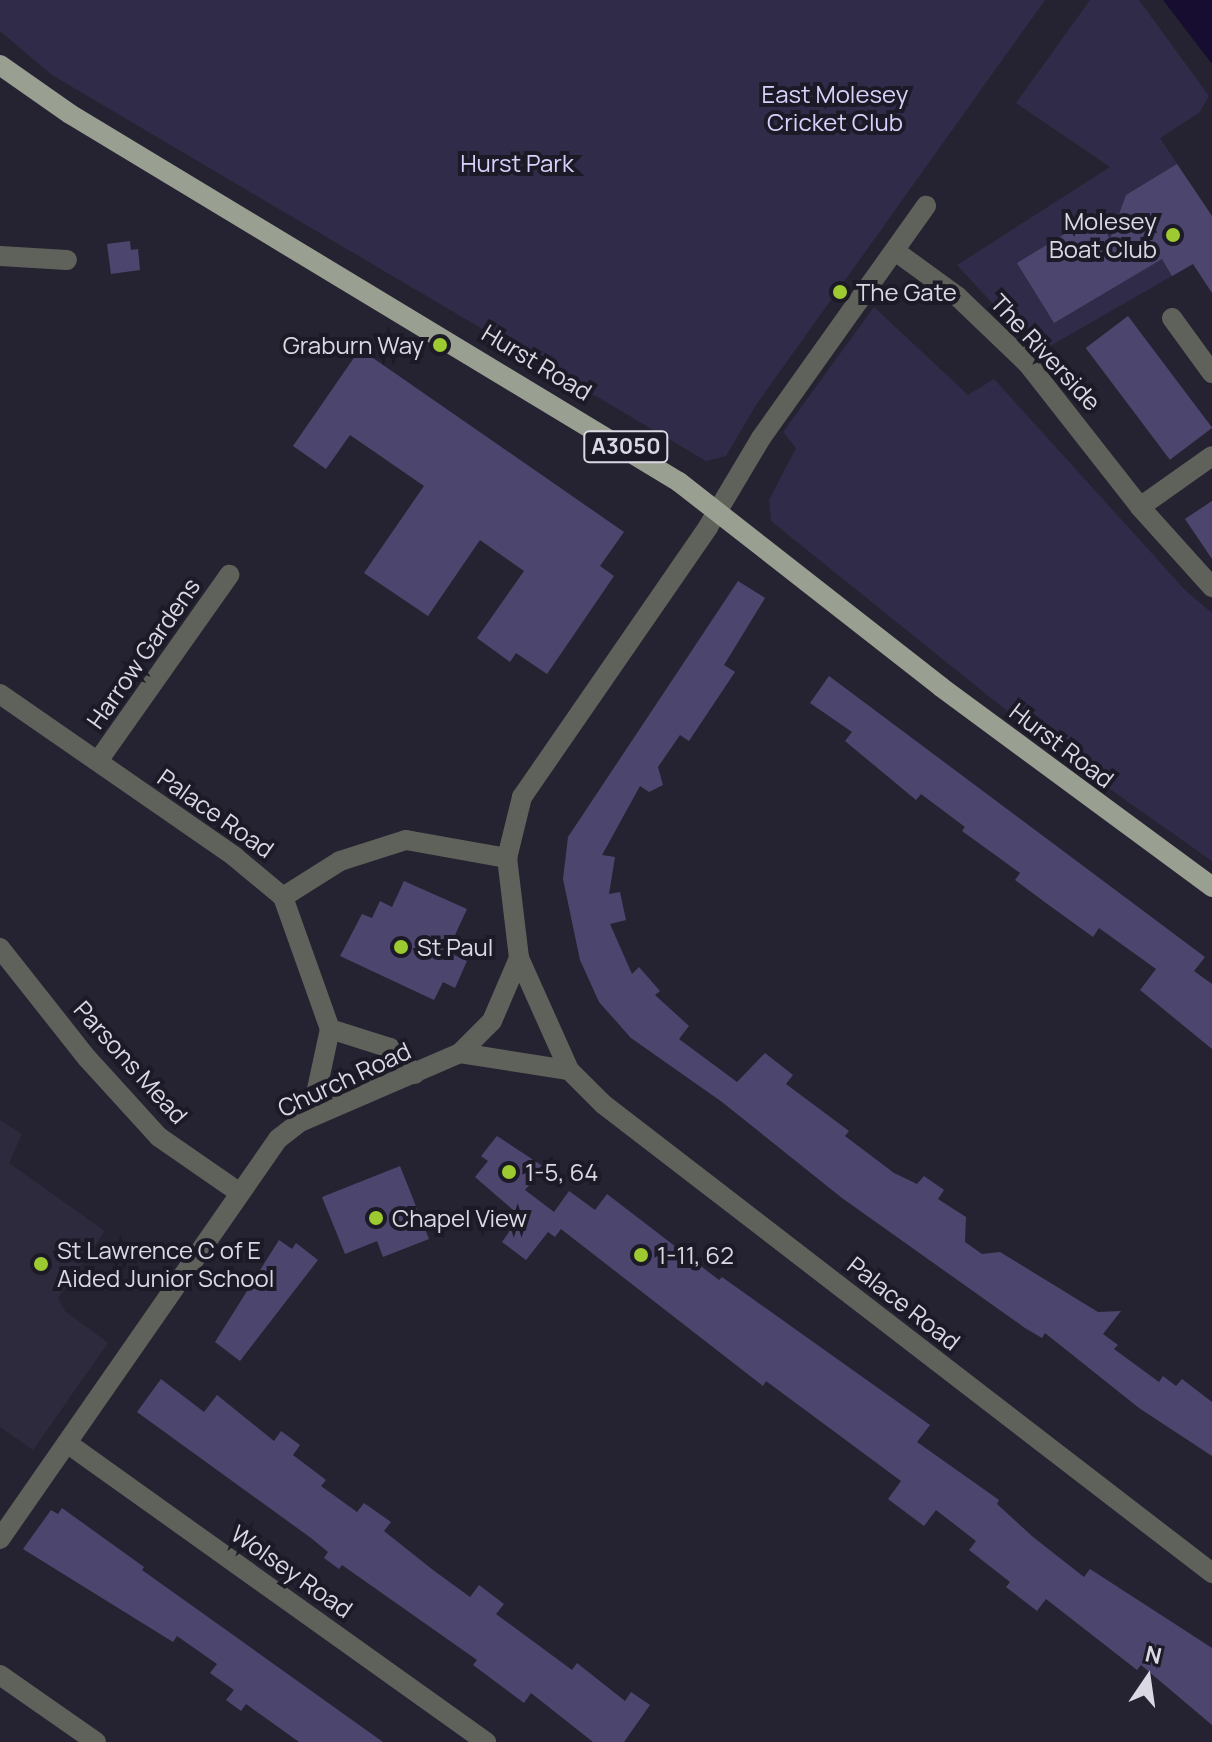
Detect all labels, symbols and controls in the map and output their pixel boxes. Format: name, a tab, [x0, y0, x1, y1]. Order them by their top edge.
park label: East Molesey Cricket Club	[761, 80, 909, 136]
park label: Hurst Park	[460, 149, 574, 177]
place label: Molesey Boat Club	[1049, 207, 1157, 263]
marker: Molesey Boat Club	[1164, 226, 1182, 244]
place label: The Gate	[856, 278, 957, 306]
marker: The Gate	[831, 283, 849, 301]
street label: The Riverside	[985, 288, 1107, 416]
street label: Hurst Road	[477, 318, 597, 406]
place label: Graburn Way	[283, 331, 424, 359]
marker: Graburn Way	[431, 336, 449, 354]
road number: A3050	[582, 429, 670, 465]
street label: Harrow Gardens	[80, 572, 206, 734]
street label: Hurst Road	[1004, 697, 1120, 793]
street label: Palace Road	[153, 763, 279, 863]
place label: St Paul	[417, 933, 493, 961]
marker: St Paul	[392, 938, 410, 956]
street label: Parsons Mead	[68, 995, 194, 1129]
street label: Church Road	[273, 1036, 415, 1122]
place label: 1-5, 64	[525, 1158, 599, 1186]
marker: 1-5, 64	[500, 1163, 518, 1181]
place label: Chapel View	[392, 1204, 527, 1232]
marker: Chapel View	[367, 1209, 385, 1227]
place label: St Lawrence C of E Aided Junior School	[57, 1236, 274, 1292]
place label: 1-11, 62	[657, 1241, 734, 1269]
marker: 1-11, 62	[632, 1246, 650, 1264]
street label: Palace Road	[842, 1250, 966, 1356]
marker: St Lawrence C of E Aided Junior School	[32, 1255, 50, 1273]
street label: Wolsey Road	[226, 1519, 358, 1623]
north arrow	[1108, 1638, 1188, 1718]
text: N	[1142, 1638, 1164, 1671]

